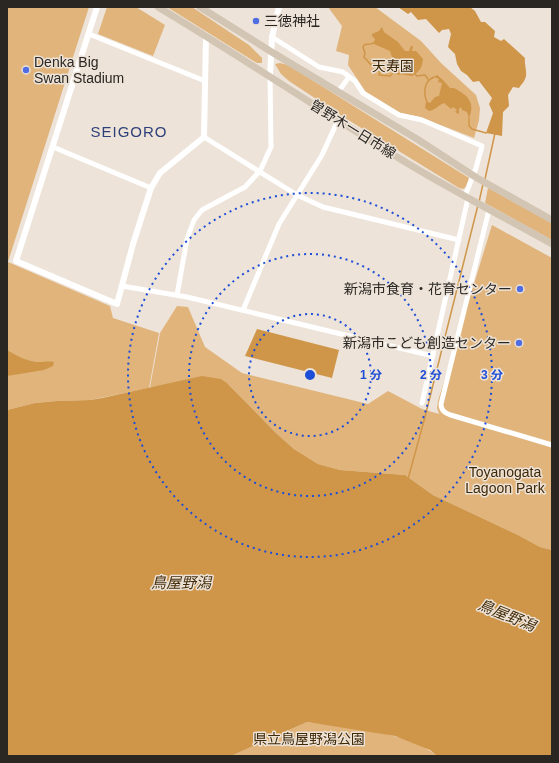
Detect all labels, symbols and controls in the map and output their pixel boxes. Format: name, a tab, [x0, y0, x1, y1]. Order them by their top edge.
place label: 三徳神社	[264, 13, 320, 29]
marker: 三徳神社	[251, 16, 261, 26]
place label: Denka Big Swan Stadium	[34, 54, 124, 86]
park label: 天寿園	[372, 58, 414, 74]
marker: Denka Big Swan Stadium	[21, 65, 31, 75]
street label: 曽野木一日市線	[307, 96, 399, 162]
district label: SEIGORO	[90, 123, 168, 140]
place label: 新潟市食育・花育センター	[344, 281, 512, 297]
marker: 新潟市食育・花育センター	[515, 284, 525, 294]
place label: 新潟市こども創造センター	[343, 335, 511, 351]
marker: 新潟市こども創造センター	[514, 338, 524, 348]
centre of rings	[303, 368, 317, 382]
text: 1 分	[360, 368, 382, 382]
text: 2 分	[420, 368, 442, 382]
text: 3 分	[481, 368, 503, 382]
park label: Toyanogata Lagoon Park	[465, 464, 546, 496]
water label: 鳥屋野潟	[151, 574, 213, 591]
water label: 鳥屋野潟	[476, 596, 540, 635]
park label: 県立鳥屋野潟公園	[253, 731, 365, 747]

